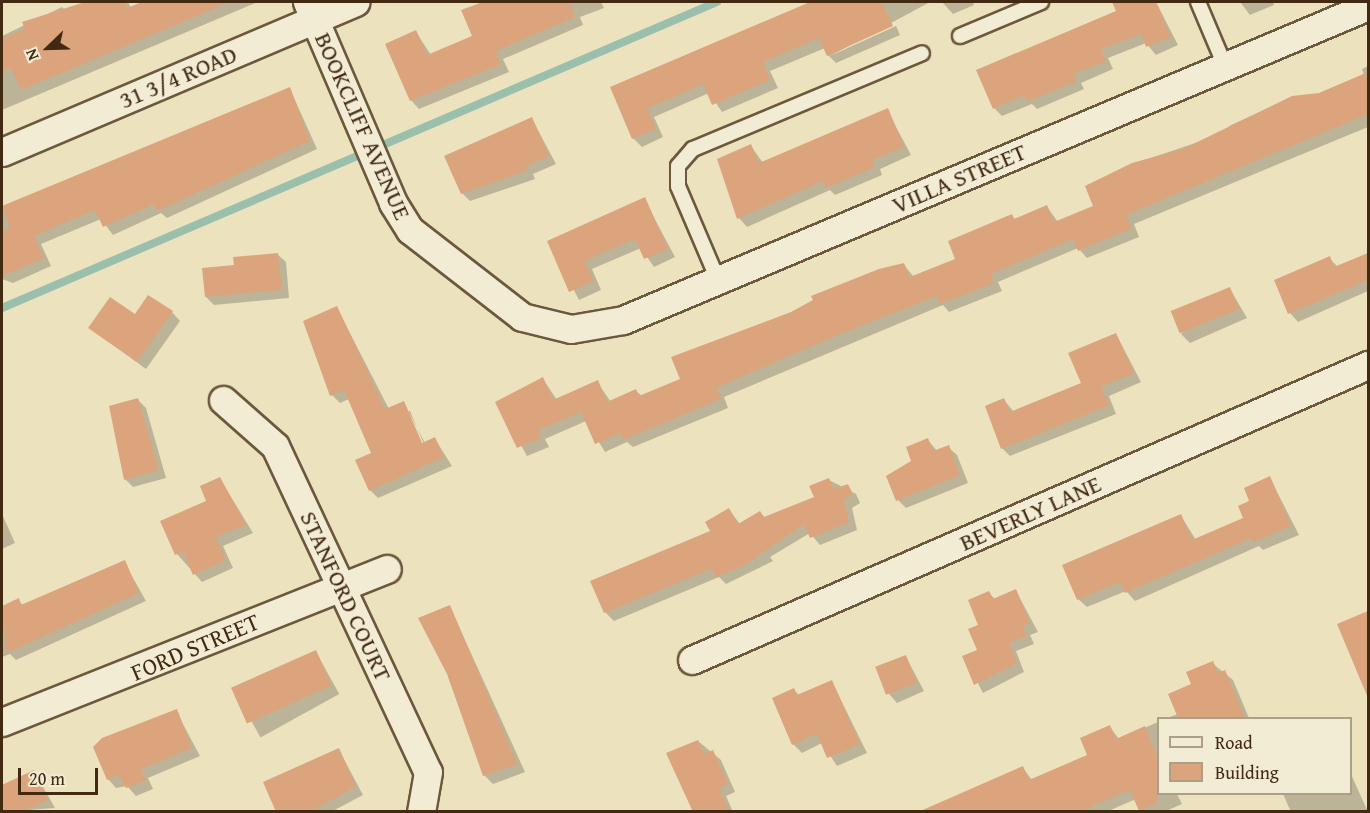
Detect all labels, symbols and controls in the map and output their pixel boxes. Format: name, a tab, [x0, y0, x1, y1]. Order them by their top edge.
north arrow	[18, 18, 78, 78]
street label: BOOKCLIFF AVENUE	[309, 28, 417, 224]
street label: 31 3/4 ROAD	[115, 39, 241, 115]
text: N	[18, 45, 45, 65]
street label: VILLA STREET	[888, 137, 1030, 219]
street label: BEVERLY LANE	[955, 469, 1105, 557]
street label: STANFORD COURT	[294, 506, 398, 686]
street label: FORD STREET	[126, 607, 264, 687]
legend	[1157, 717, 1352, 795]
text: Road	[1215, 729, 1253, 756]
scale bar	[21, 756, 100, 794]
text: Building	[1215, 759, 1279, 786]
text: 20 m	[29, 765, 65, 792]

